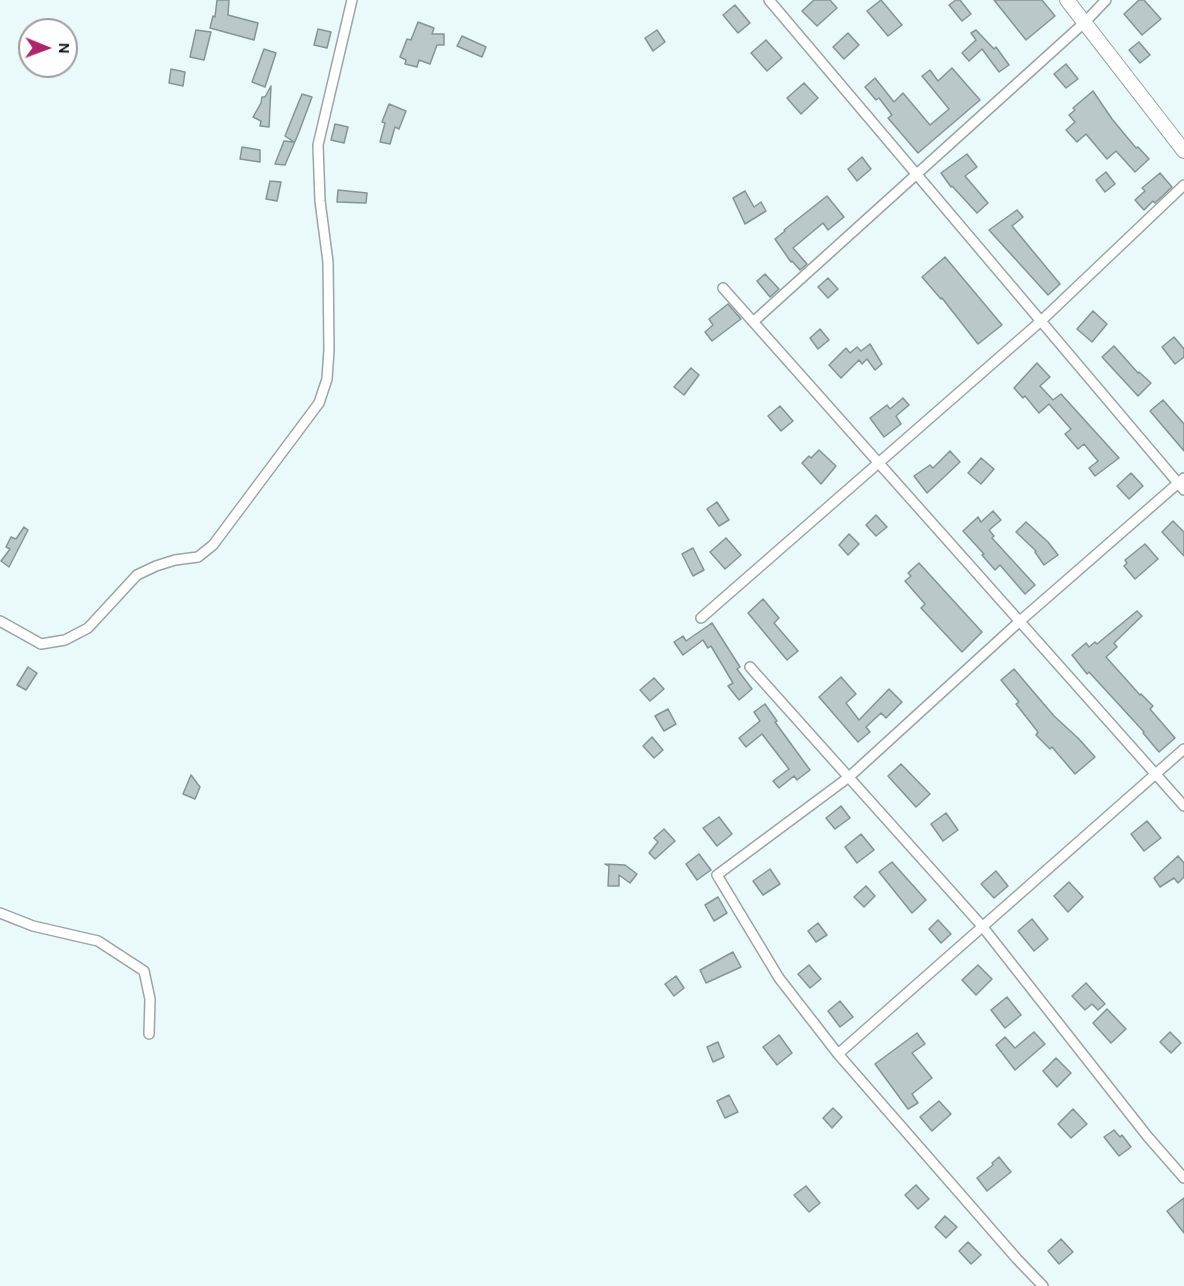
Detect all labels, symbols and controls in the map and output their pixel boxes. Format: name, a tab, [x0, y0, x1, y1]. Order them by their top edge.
north arrow	[18, 18, 78, 78]
text: N	[55, 42, 74, 54]

